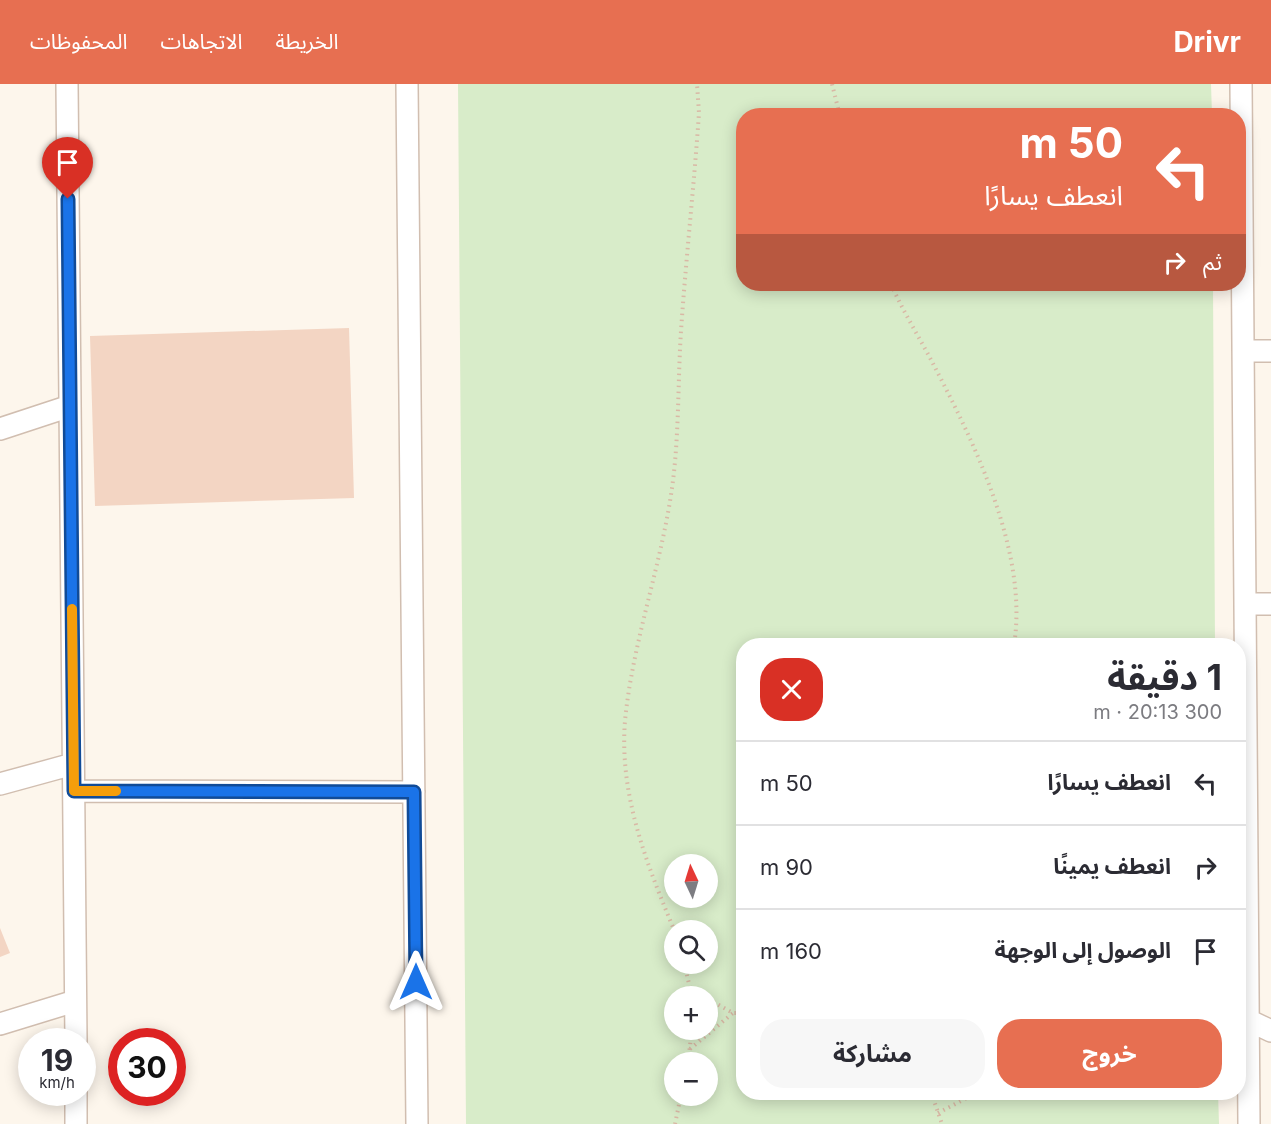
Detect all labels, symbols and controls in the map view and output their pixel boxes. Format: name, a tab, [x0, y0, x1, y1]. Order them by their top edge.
text: Drivr	[1173, 25, 1241, 59]
text: المحفوظات	[30, 29, 127, 54]
text: الاتجاهات	[160, 29, 242, 54]
text: الخريطة	[275, 29, 338, 54]
text: 50 m	[1020, 117, 1123, 168]
icon: left	[1144, 132, 1222, 210]
pin	[42, 137, 93, 199]
icon: arrive	[51, 146, 84, 179]
text: انعطف يسارًا	[984, 179, 1123, 212]
icon: right	[1158, 246, 1191, 279]
text: ثم	[1203, 249, 1222, 275]
text: 1 دقيقة	[1107, 655, 1222, 699]
button: close	[760, 658, 823, 721]
text: 300 m · 20:13	[1093, 700, 1222, 724]
icon: left	[1189, 767, 1222, 800]
text: انعطف يسارًا	[1048, 769, 1171, 795]
text: 50 m	[760, 770, 813, 796]
icon: right	[1189, 851, 1222, 884]
text: انعطف يمينًا	[1053, 853, 1171, 879]
north arrow	[664, 854, 718, 908]
map controls	[664, 854, 718, 1106]
text: 90 m	[760, 854, 813, 880]
button: search	[664, 920, 718, 974]
icon: arrive	[1189, 935, 1222, 968]
text: الوصول إلى الوجهة	[994, 937, 1171, 963]
text: 160 m	[760, 938, 822, 964]
position arrow	[384, 950, 448, 1014]
button: +	[664, 986, 718, 1040]
button: مشاركة	[760, 1019, 985, 1088]
button: خروج	[997, 1019, 1222, 1088]
speed limit sign: 30	[108, 1028, 186, 1106]
text: 19	[41, 1042, 73, 1078]
button: −	[664, 1052, 718, 1106]
text: km/h	[39, 1073, 75, 1092]

